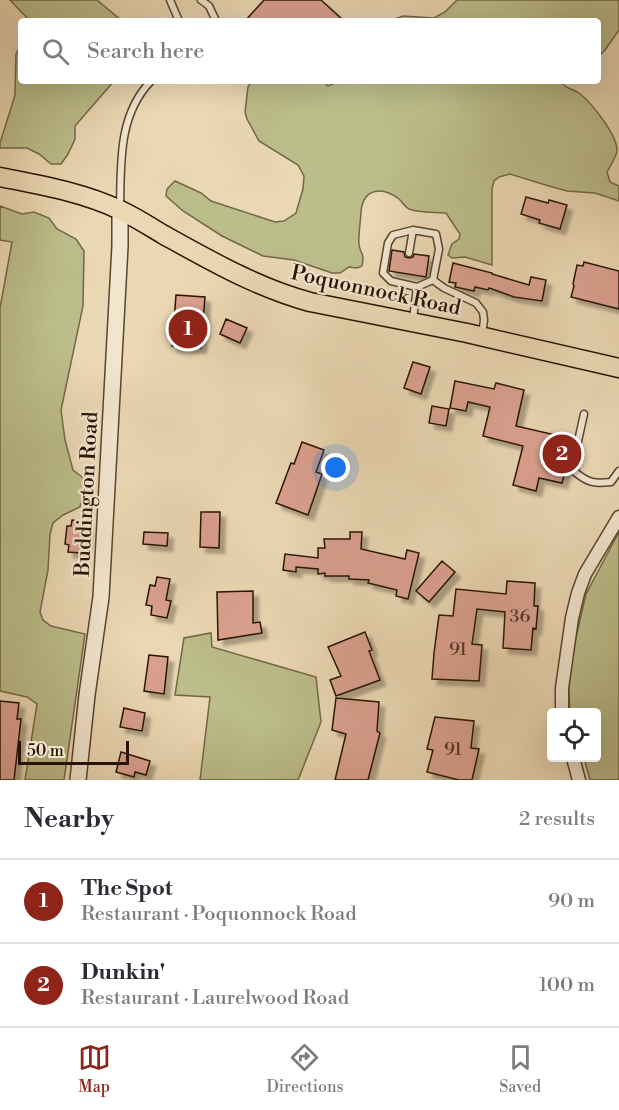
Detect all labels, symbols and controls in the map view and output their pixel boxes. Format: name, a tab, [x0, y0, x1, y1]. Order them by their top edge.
search box	[18, 18, 601, 84]
icon: search	[39, 35, 72, 68]
text: Search here	[87, 38, 204, 65]
street label: Poquonnock Road	[289, 260, 463, 322]
pin: 1	[168, 306, 207, 352]
street label: Buddington Road	[70, 411, 104, 578]
pin: 2	[542, 432, 582, 476]
your location	[321, 453, 350, 482]
house number: 36	[510, 605, 531, 628]
house number: 91	[449, 638, 467, 661]
map controls	[547, 708, 601, 762]
button: locate	[547, 708, 601, 762]
scale bar	[18, 738, 129, 766]
house number: 91	[444, 738, 462, 761]
text: 50 m	[27, 741, 64, 761]
text: Nearby	[24, 803, 114, 835]
text: 2 results	[519, 807, 595, 832]
text: The Spot	[81, 875, 173, 902]
text: 1	[39, 889, 48, 914]
text: 90 m	[548, 889, 595, 914]
text: Restaurant · Poquonnock Road	[81, 902, 357, 927]
text: Dunkin'	[81, 959, 165, 986]
text: 2	[37, 973, 50, 998]
text: 100 m	[539, 973, 595, 998]
text: Restaurant · Laurelwood Road	[81, 986, 349, 1011]
tab: Map	[78, 1041, 111, 1097]
tab: Directions	[266, 1041, 344, 1097]
tab: Saved	[499, 1041, 541, 1097]

